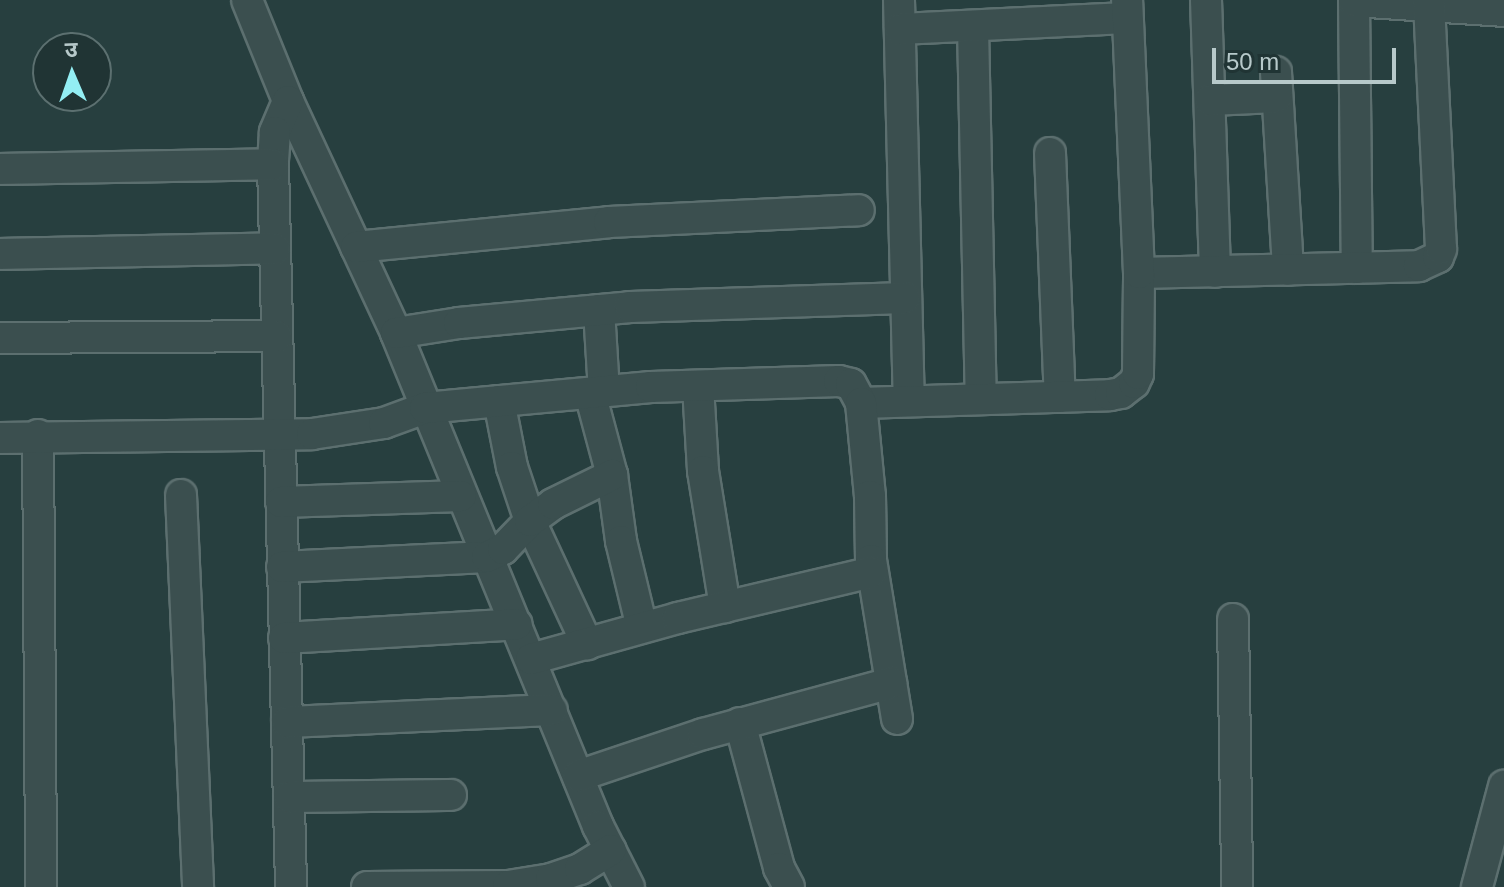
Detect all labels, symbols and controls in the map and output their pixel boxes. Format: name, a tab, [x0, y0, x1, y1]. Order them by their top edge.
north arrow	[32, 32, 112, 112]
scale bar	[1216, 32, 1400, 82]
text: उ	[64, 37, 78, 62]
text: 50 m	[1226, 48, 1279, 75]

